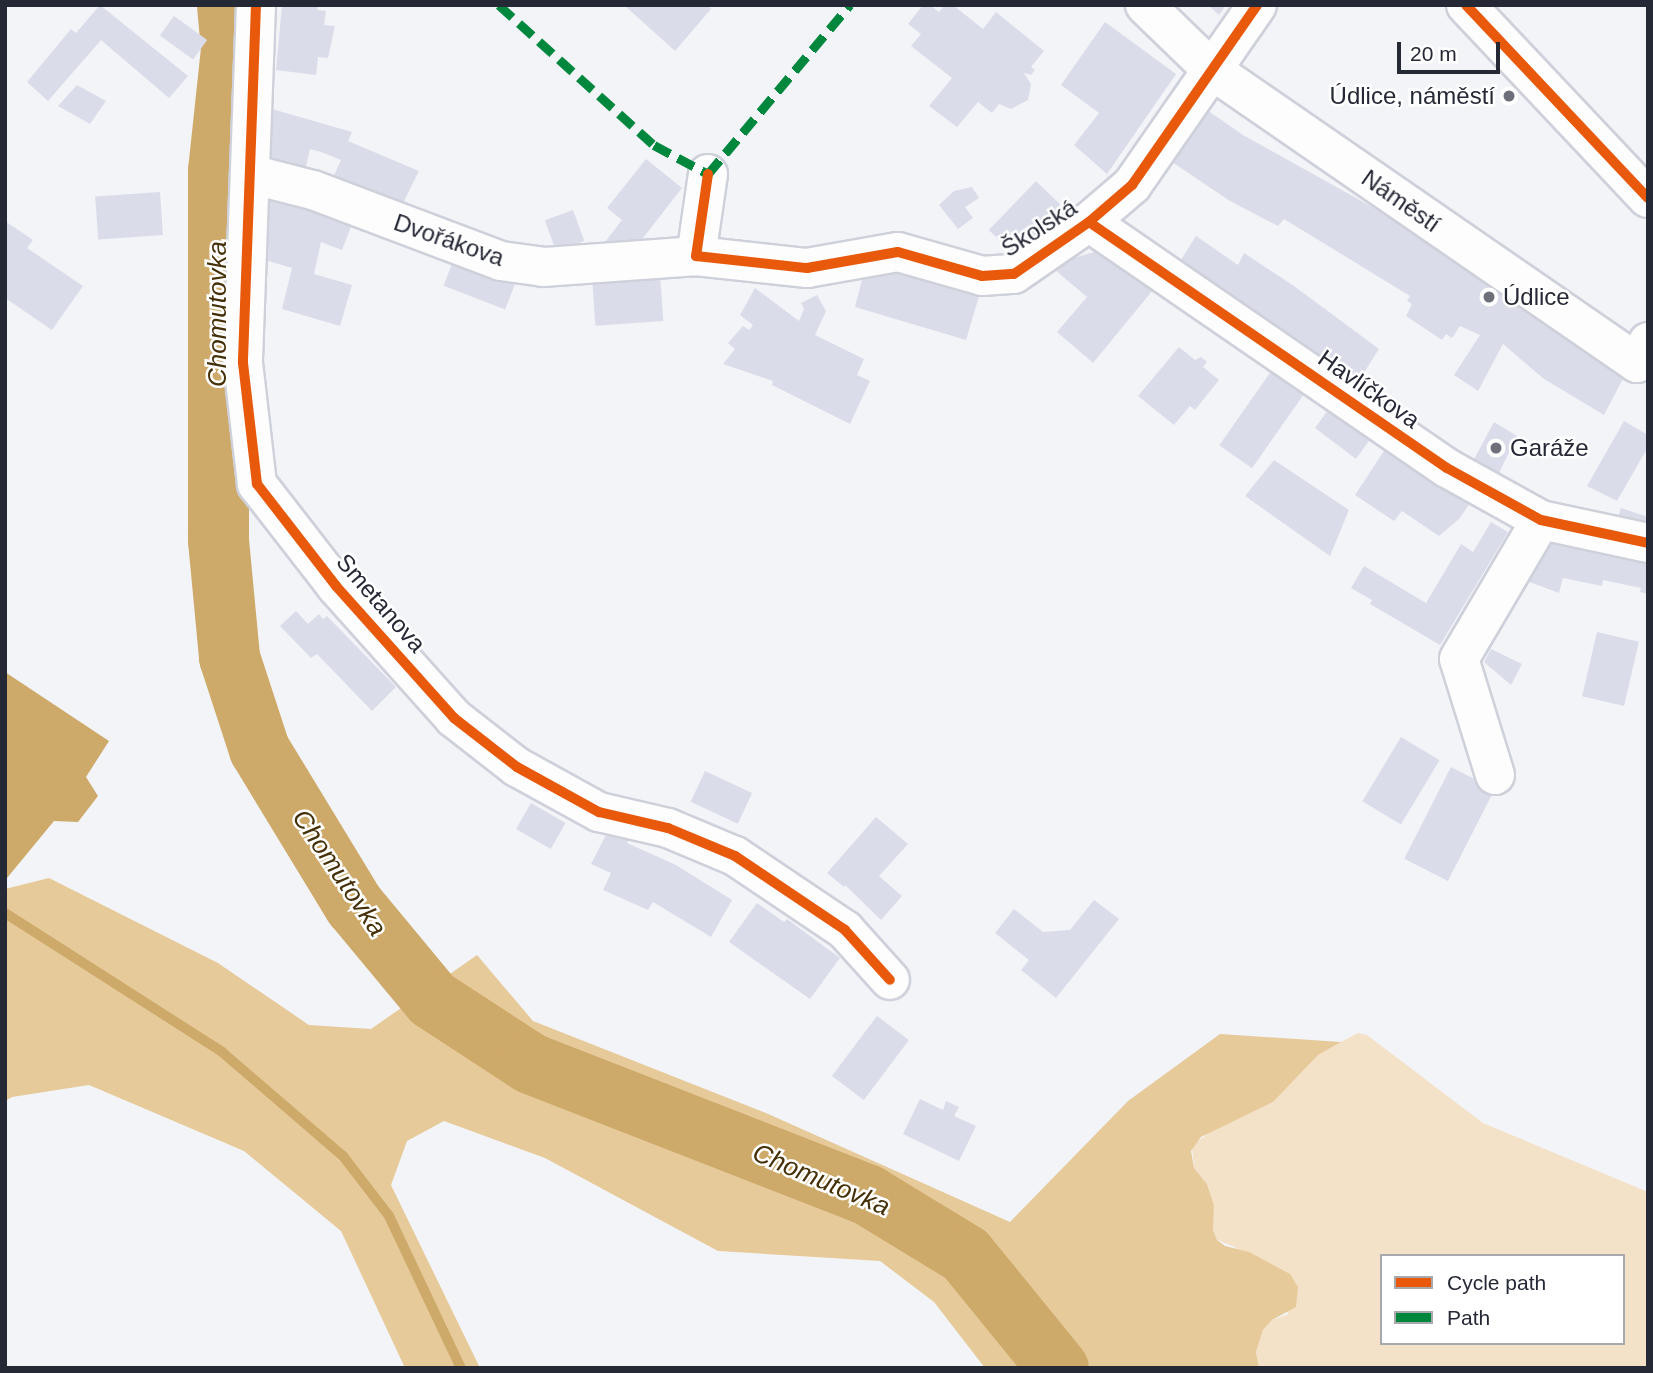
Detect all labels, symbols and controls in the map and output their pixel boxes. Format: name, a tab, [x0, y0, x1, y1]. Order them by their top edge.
scale bar	[1401, 28, 1504, 72]
text: 20 m	[1410, 42, 1457, 65]
place label: Údlice, náměstí	[1330, 82, 1495, 110]
marker: Údlice, náměstí	[1501, 88, 1517, 104]
street label: Náměstí	[1356, 164, 1446, 238]
street label: Školská	[996, 193, 1082, 263]
street label: Dvořákova	[390, 208, 508, 272]
water label: Chomutovka	[202, 241, 234, 387]
place label: Údlice	[1503, 283, 1570, 311]
marker: Údlice	[1481, 289, 1497, 305]
street label: Havlíčkova	[1313, 344, 1425, 434]
place label: Garáže	[1510, 434, 1589, 462]
marker: Garáže	[1488, 440, 1504, 456]
street label: Smetanova	[330, 548, 432, 658]
water label: Chomutovka	[285, 804, 393, 942]
water label: Chomutovka	[748, 1137, 894, 1223]
legend	[1380, 1254, 1625, 1345]
text: Cycle path	[1447, 1271, 1546, 1294]
text: Path	[1447, 1306, 1490, 1329]

